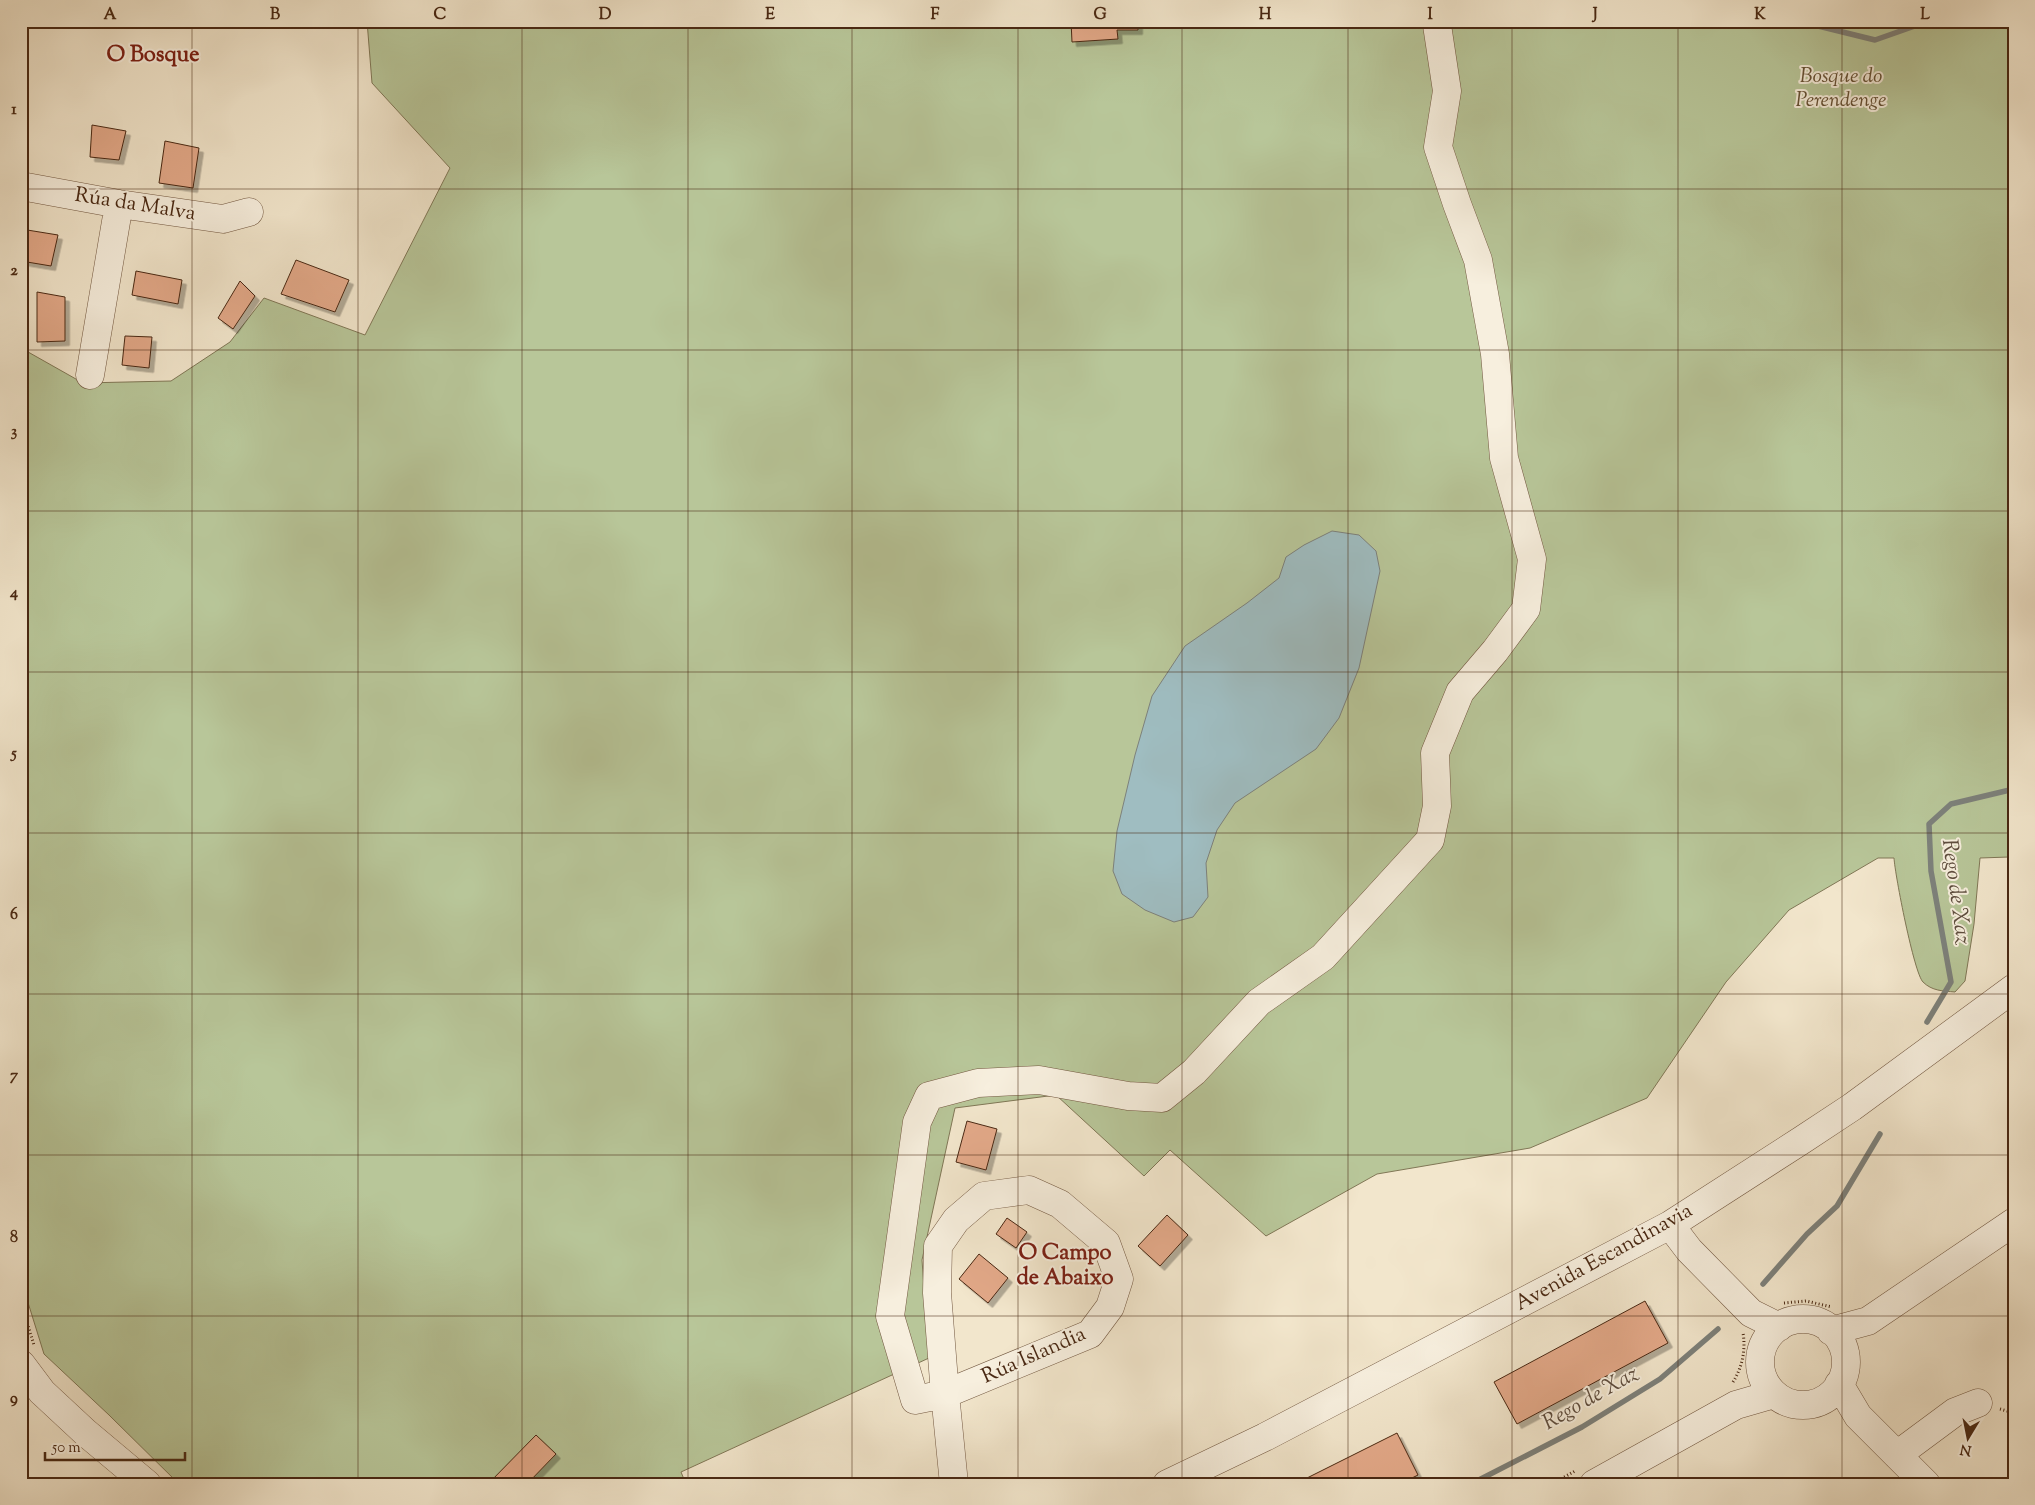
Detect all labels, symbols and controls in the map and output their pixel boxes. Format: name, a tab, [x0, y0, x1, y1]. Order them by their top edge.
text: A	[104, 4, 117, 27]
text: B	[270, 4, 280, 27]
text: C	[434, 4, 447, 27]
text: D	[599, 4, 612, 27]
text: E	[765, 4, 775, 27]
text: F	[931, 4, 940, 27]
text: G	[1093, 4, 1107, 27]
text: H	[1259, 4, 1272, 27]
text: I	[1427, 4, 1433, 27]
text: J	[1591, 4, 1598, 27]
text: K	[1754, 4, 1766, 27]
text: L	[1920, 4, 1930, 27]
district label: O Bosque	[107, 40, 200, 72]
park label: Bosque do Perendenge	[1796, 62, 1886, 116]
text: 1	[11, 99, 17, 122]
street label: Rúa da Malva	[72, 181, 198, 229]
text: 2	[10, 260, 18, 283]
text: 3	[11, 421, 18, 444]
text: 4	[9, 582, 18, 605]
text: 5	[9, 743, 17, 766]
water label: Rego de Xaz	[1932, 837, 1978, 947]
text: 6	[10, 904, 18, 927]
text: 7	[10, 1065, 19, 1088]
street label: Avenida Escandinavia	[1510, 1197, 1699, 1319]
text: 8	[10, 1227, 18, 1250]
district label: O Campo de Abaixo	[1016, 1238, 1114, 1295]
street label: Rúa Islandia	[977, 1320, 1091, 1392]
water label: Rego de Xaz	[1537, 1359, 1645, 1439]
text: 9	[10, 1388, 18, 1411]
north arrow	[1942, 1412, 1992, 1462]
scale bar	[45, 1430, 185, 1462]
text: 50 m	[51, 1438, 81, 1459]
text: N	[1959, 1438, 1973, 1460]

